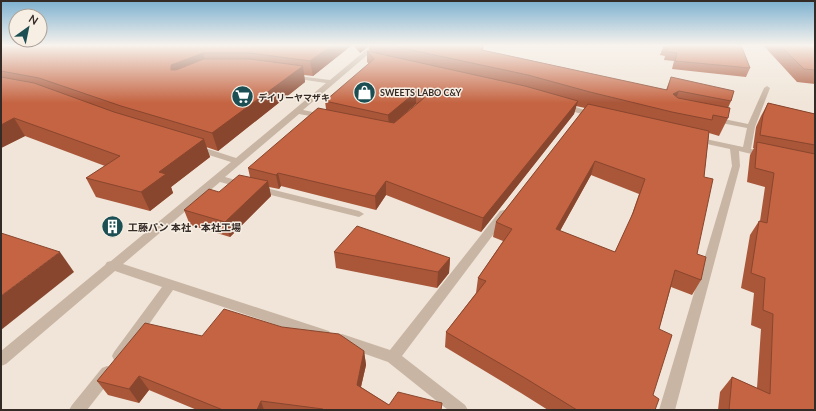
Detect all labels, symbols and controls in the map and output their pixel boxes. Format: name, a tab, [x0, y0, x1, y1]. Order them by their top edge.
north arrow	[8, 8, 48, 48]
text: N	[27, 11, 41, 27]
shop icon: SWEETS LABO C&Y	[351, 79, 377, 105]
supermarket icon: デイリーヤマザキ	[229, 84, 255, 110]
place label: SWEETS LABO C&Y	[380, 87, 461, 98]
place label: デイリーヤマザキ	[258, 92, 330, 103]
building icon: 工藤パン 本社・本社工場	[100, 214, 126, 240]
place label: 工藤パン 本社・本社工場	[128, 221, 241, 233]

